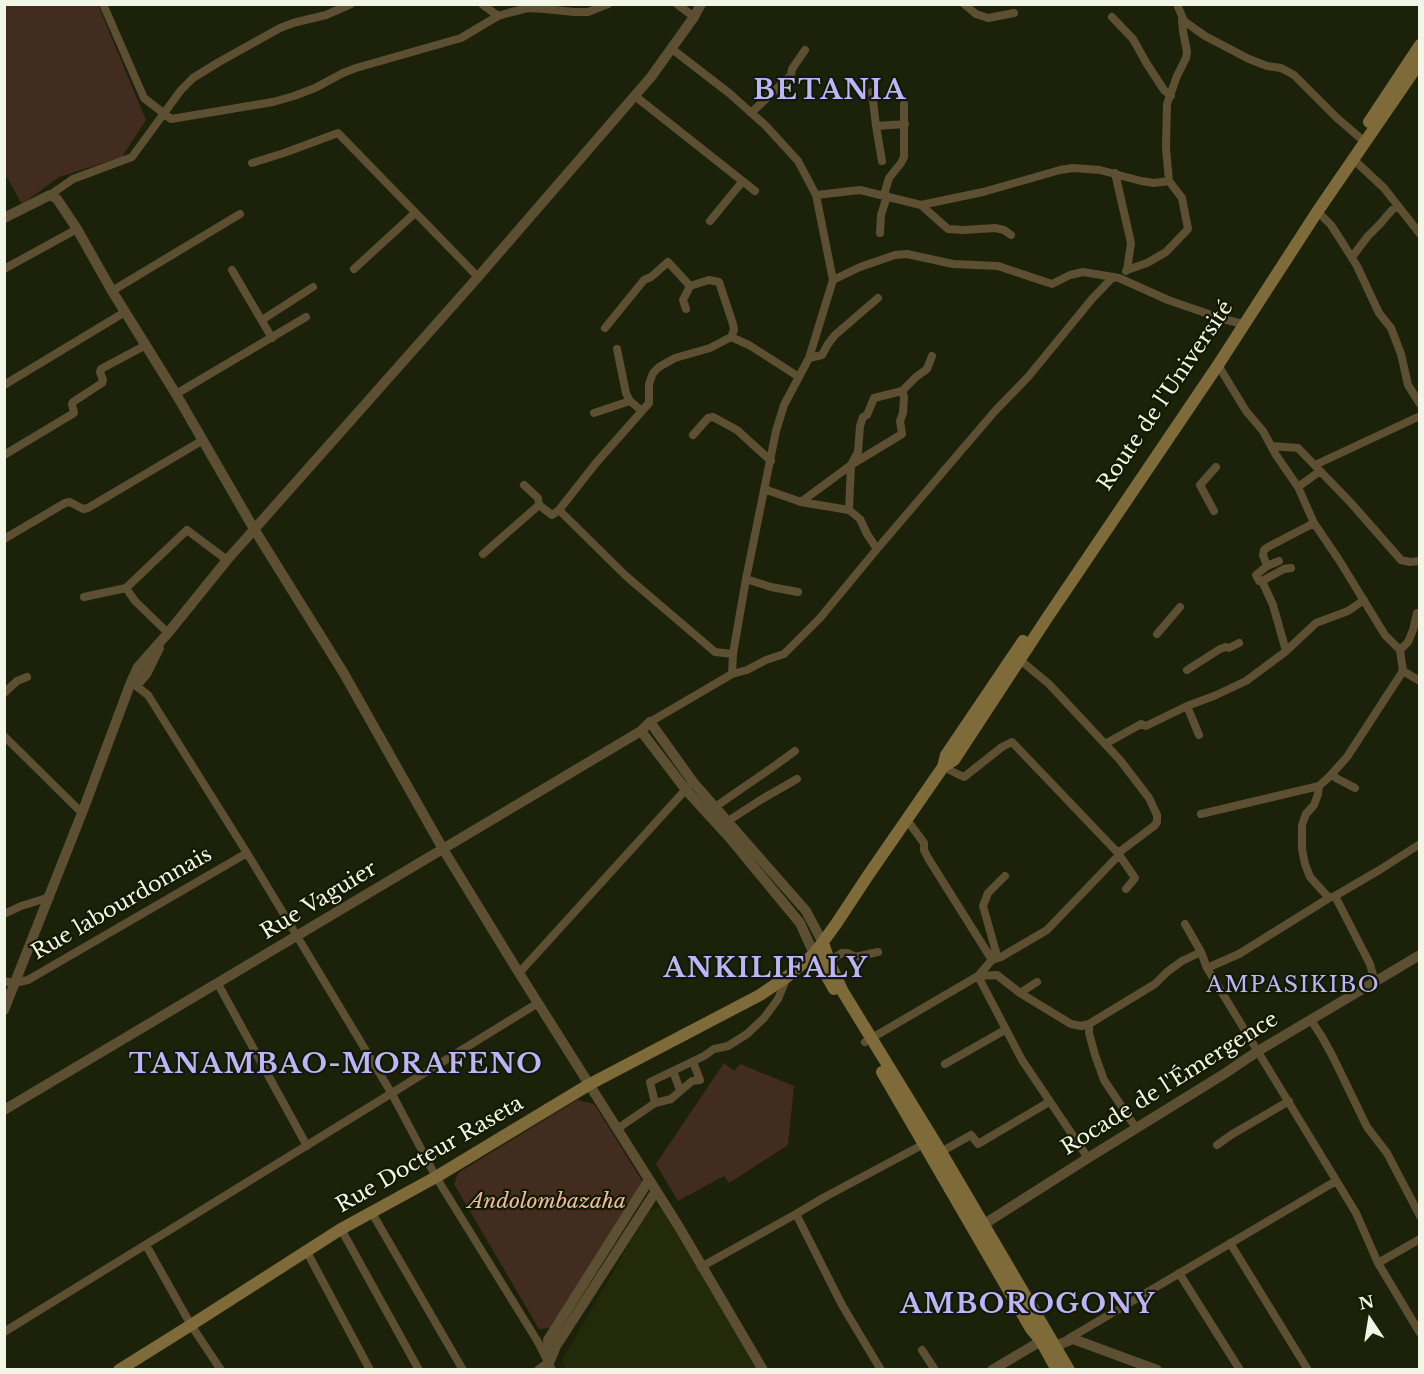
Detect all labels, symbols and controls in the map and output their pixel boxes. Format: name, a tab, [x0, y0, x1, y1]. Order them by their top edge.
district label: BETANIA	[753, 75, 907, 107]
street label: Route de l'Université	[1093, 296, 1239, 496]
street label: Rue labourdonnais	[28, 842, 216, 966]
street label: Rue Vaguier	[257, 857, 381, 945]
district label: ANKILIFALY	[663, 953, 869, 985]
district label: AMPASIKIBO	[1206, 973, 1380, 999]
street label: Rocade de l'Émergence	[1057, 1007, 1283, 1161]
district label: TANAMBAO-MORAFENO	[129, 1049, 543, 1081]
street label: Rue Docteur Raseta	[332, 1091, 528, 1219]
park label: Andolombazaha	[468, 1189, 626, 1215]
district label: AMBOROGONY	[900, 1289, 1156, 1321]
north arrow	[1340, 1290, 1400, 1350]
text: N	[1357, 1291, 1376, 1314]

